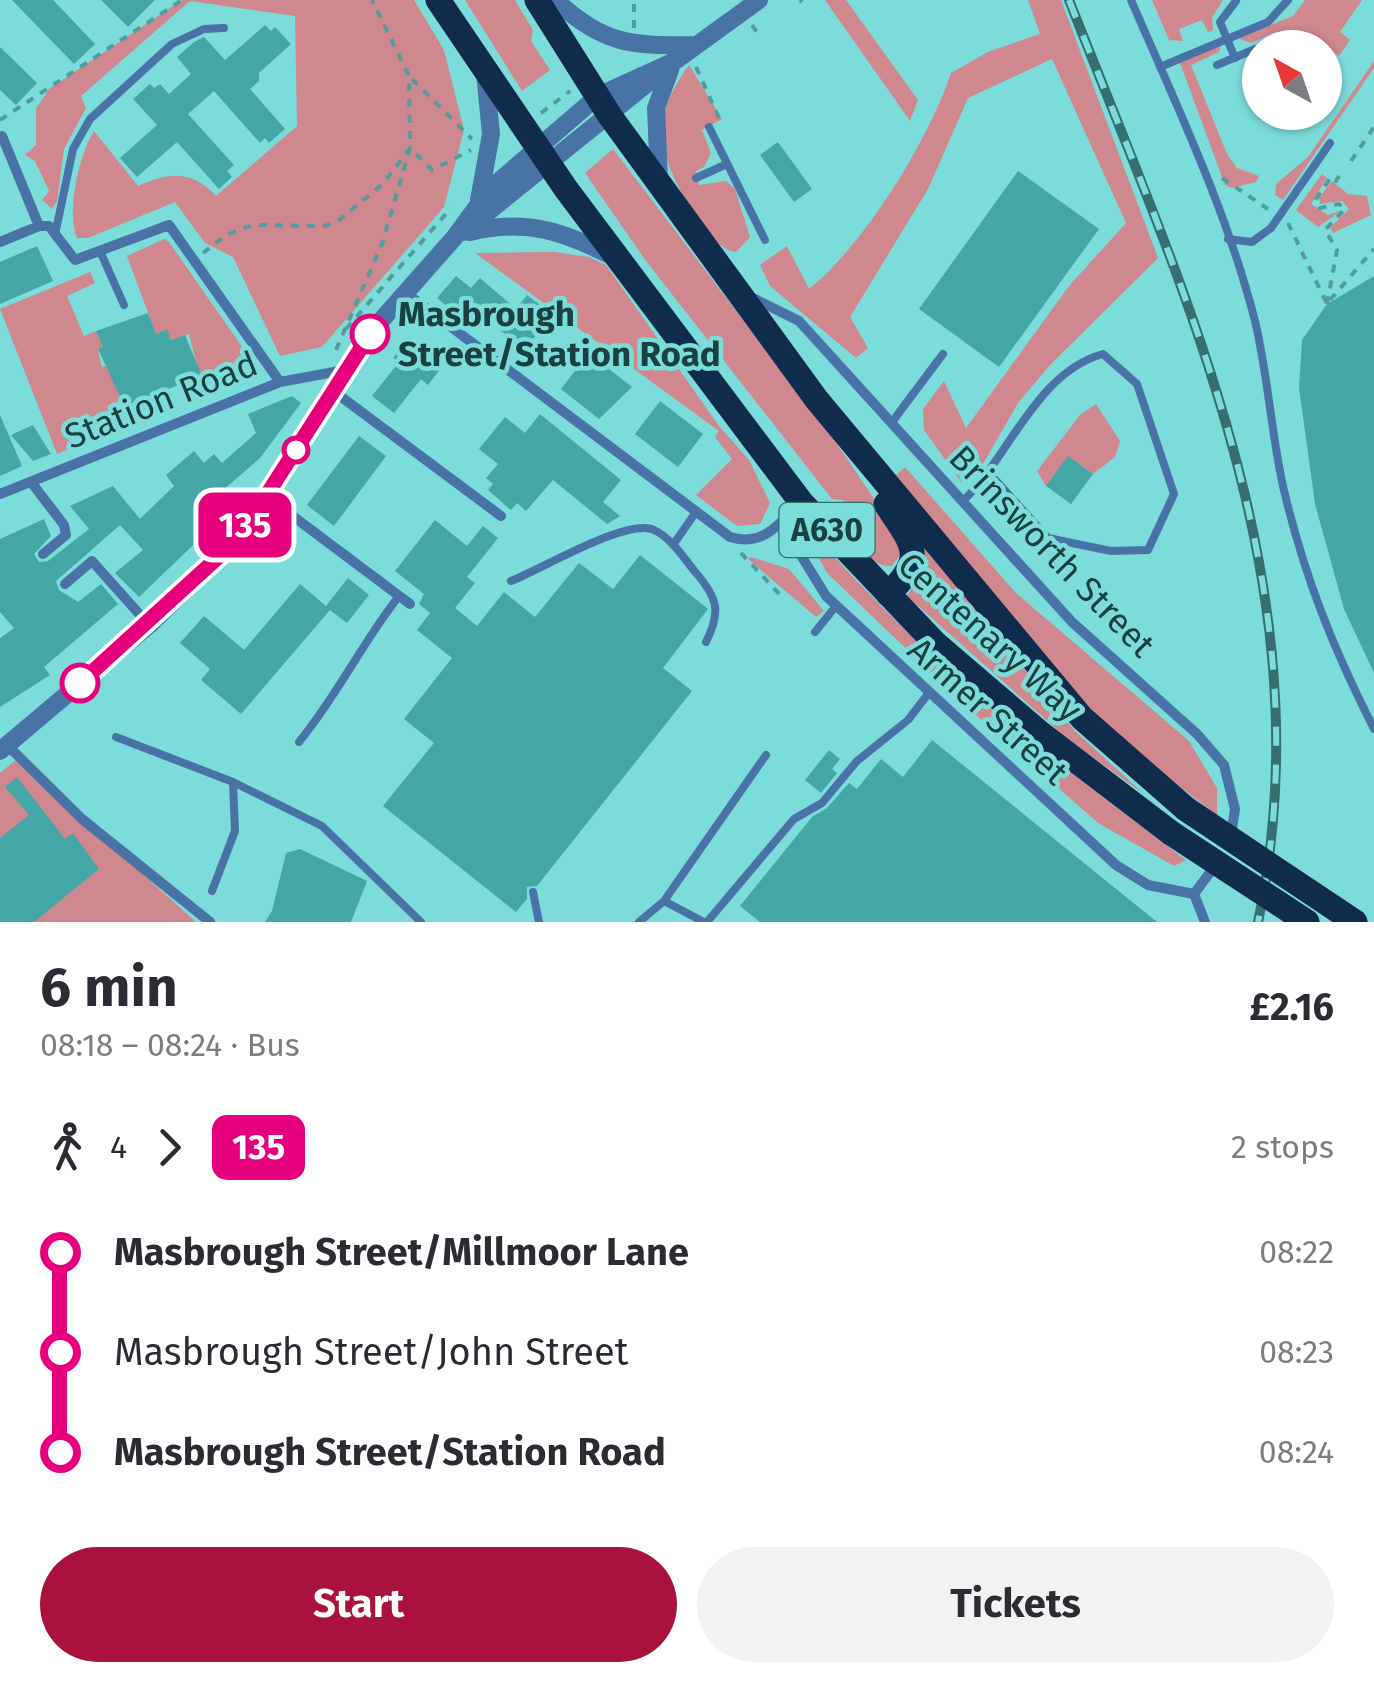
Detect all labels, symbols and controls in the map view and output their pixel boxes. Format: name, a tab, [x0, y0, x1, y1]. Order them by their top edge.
north arrow	[1242, 30, 1342, 130]
map controls	[1242, 30, 1342, 130]
place label: Masbrough Street/Station Road	[398, 293, 721, 375]
marker: Masbrough Street/Station Road	[351, 315, 389, 353]
street label: Station Road	[59, 342, 263, 458]
unlabelled marker	[283, 437, 309, 463]
street label: Brinsworth Street	[940, 437, 1164, 666]
line badge: 135	[188, 492, 302, 558]
road number: A630	[780, 503, 874, 557]
text: 135	[218, 504, 272, 546]
street label: Centenary Way	[889, 543, 1091, 731]
street label: Armer Street	[899, 628, 1077, 794]
unlabelled marker	[61, 664, 99, 702]
text: 6 min	[40, 955, 178, 1021]
text: £2.16	[1249, 984, 1334, 1030]
text: 08:18 – 08:24 · Bus	[40, 1026, 300, 1064]
icon: walk	[40, 1120, 95, 1175]
icon: forward	[142, 1120, 197, 1175]
text: 135	[232, 1126, 285, 1168]
text: 4	[110, 1128, 127, 1166]
text: 2 stops	[1231, 1128, 1334, 1166]
text: Masbrough Street/Millmoor Lane	[114, 1229, 689, 1275]
text: 08:22	[1259, 1233, 1334, 1271]
text: Masbrough Street/John Street	[114, 1329, 628, 1375]
text: 08:23	[1259, 1333, 1334, 1371]
text: Masbrough Street/Station Road	[114, 1429, 666, 1475]
text: 08:24	[1259, 1433, 1334, 1471]
button: Start	[40, 1547, 677, 1662]
button: Tickets	[697, 1547, 1334, 1662]

